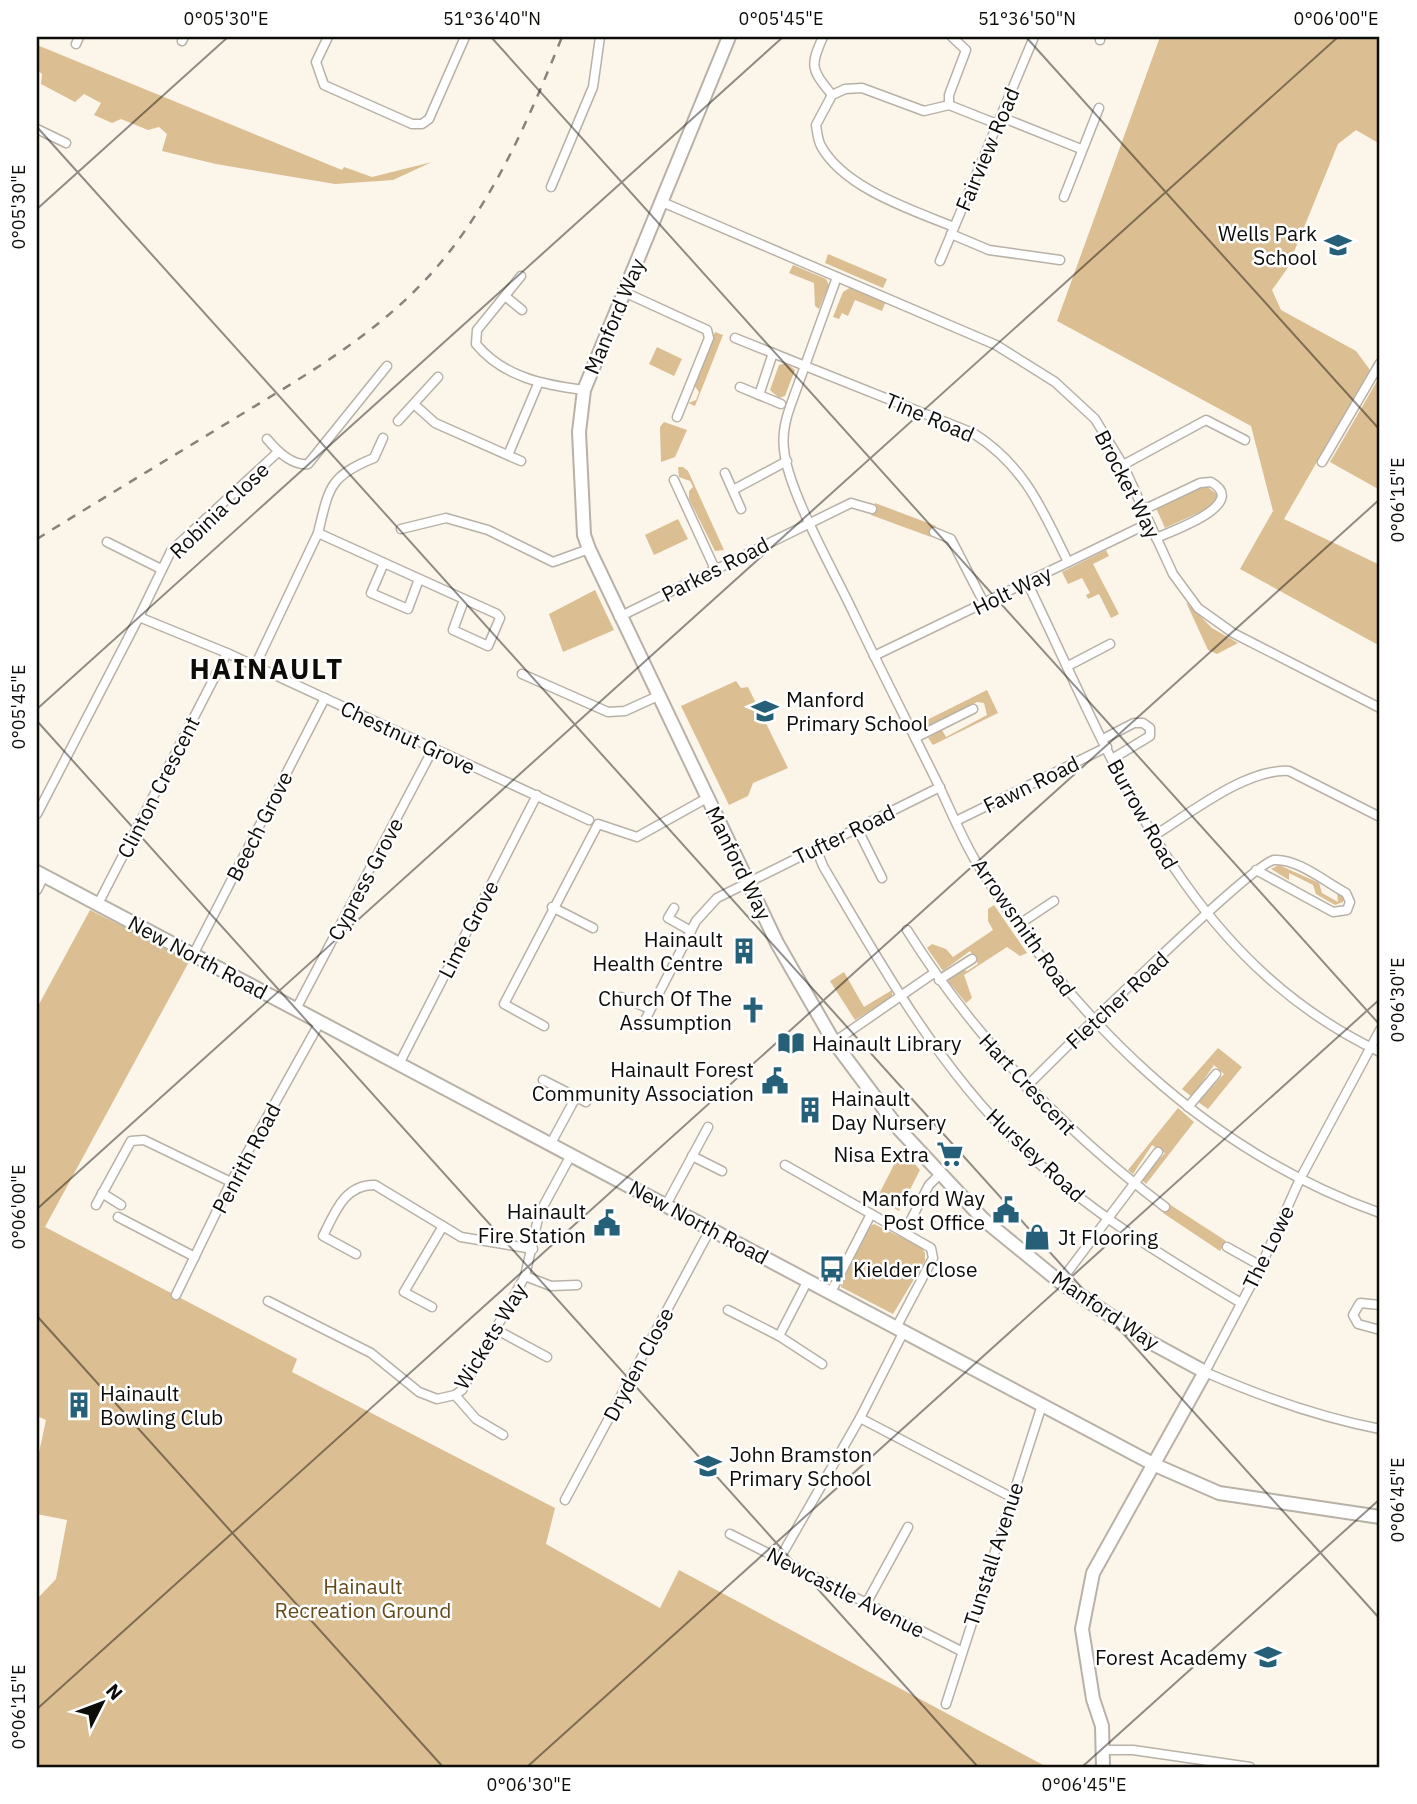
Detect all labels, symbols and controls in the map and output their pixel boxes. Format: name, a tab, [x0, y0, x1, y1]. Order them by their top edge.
text: 0°05'30"E	[184, 7, 268, 30]
text: 51°36'40"N	[443, 7, 541, 30]
text: 0°05'45"E	[739, 7, 823, 30]
text: 51°36'50"N	[978, 7, 1076, 30]
text: 0°06'00"E	[1294, 7, 1378, 30]
street label: Fairview Road	[948, 83, 1026, 215]
text: 0°05'30"E	[7, 165, 30, 249]
place label: Wells Park School	[1218, 219, 1317, 271]
school or university icon: Wells Park School	[1323, 230, 1353, 260]
street label: Manford Way	[577, 253, 651, 378]
street label: Tine Road	[881, 386, 979, 448]
street label: Brocket Way	[1089, 425, 1168, 544]
street label: Robinia Close	[163, 455, 275, 565]
text: 0°06'15"E	[1386, 458, 1409, 542]
street label: Parkes Road	[656, 530, 774, 608]
street label: Holt Way	[968, 559, 1057, 621]
district label: HAINAULT	[190, 650, 344, 687]
text: 0°05'45"E	[7, 665, 30, 749]
place label: Manford Primary School	[786, 685, 929, 737]
street label: Chestnut Grove	[336, 694, 480, 780]
school or university icon: Manford Primary School	[750, 696, 780, 726]
street label: Clinton Crescent	[110, 711, 206, 863]
street label: Fawn Road	[978, 749, 1084, 819]
street label: Burrow Road	[1101, 754, 1185, 874]
street label: Beech Grove	[219, 766, 299, 886]
street label: Tufter Road	[789, 797, 899, 871]
street label: Manford Way	[699, 801, 779, 925]
street label: Cypress Grove	[321, 813, 409, 945]
street label: Arrowsmith Road	[966, 852, 1082, 1002]
street label: Lime Grove	[431, 875, 505, 983]
street label: New North Road	[123, 908, 273, 1006]
place label: Hainault Health Centre	[593, 925, 723, 977]
building icon: Hainault Health Centre	[729, 936, 759, 966]
street label: Fletcher Road	[1059, 945, 1175, 1055]
text: 0°06'30"E	[1386, 958, 1409, 1042]
place label: Church Of The Assumption	[598, 984, 732, 1036]
church icon: Church Of The Assumption	[738, 995, 768, 1025]
street label: Hart Crescent	[973, 1027, 1083, 1141]
library icon: Hainault Library	[776, 1028, 806, 1058]
place label: Hainault Library	[812, 1029, 962, 1057]
place label: Hainault Forest Community Association	[532, 1055, 754, 1107]
public building icon: Hainault Forest Community Association	[760, 1066, 790, 1096]
place label: Hainault Day Nursery	[831, 1084, 947, 1136]
building icon: Hainault Day Nursery	[795, 1095, 825, 1125]
street label: Penrith Road	[205, 1098, 287, 1218]
street label: Hursley Road	[981, 1102, 1091, 1208]
supermarket icon: Nisa Extra	[935, 1139, 965, 1169]
place label: Nisa Extra	[833, 1140, 929, 1168]
text: 0°06'00"E	[7, 1165, 30, 1249]
street label: New North Road	[624, 1173, 774, 1271]
place label: Manford Way Post Office	[862, 1184, 986, 1236]
public building icon: Manford Way Post Office	[991, 1195, 1021, 1225]
place label: Hainault Fire Station	[478, 1197, 586, 1249]
street label: The Lowe	[1236, 1200, 1300, 1294]
public building icon: Hainault Fire Station	[592, 1208, 622, 1238]
shop icon: Jt Flooring	[1022, 1222, 1052, 1252]
place label: Jt Flooring	[1058, 1223, 1158, 1251]
bus stop icon: Kielder Close	[817, 1254, 847, 1284]
place label: Kielder Close	[853, 1255, 977, 1283]
street label: Manford Way	[1047, 1264, 1165, 1356]
street label: Wickets Way	[447, 1277, 533, 1394]
street label: Dryden Close	[596, 1302, 680, 1426]
place label: Hainault Bowling Club	[100, 1379, 223, 1431]
building icon: Hainault Bowling Club	[64, 1390, 94, 1420]
place label: John Bramston Primary School	[729, 1440, 872, 1492]
school or university icon: John Bramston Primary School	[693, 1451, 723, 1481]
text: 0°06'45"E	[1386, 1458, 1409, 1542]
street label: Tunstall Avenue	[957, 1478, 1029, 1630]
street label: Newcastle Avenue	[762, 1540, 930, 1644]
park label: Hainault Recreation Ground	[275, 1572, 451, 1624]
school or university icon: Forest Academy	[1253, 1642, 1283, 1672]
place label: Forest Academy	[1095, 1643, 1248, 1671]
text: 0°06'15"E	[7, 1665, 30, 1749]
north arrow	[66, 1668, 136, 1738]
text: N	[101, 1678, 128, 1705]
text: 0°06'30"E	[487, 1773, 571, 1796]
text: 0°06'45"E	[1042, 1773, 1126, 1796]

